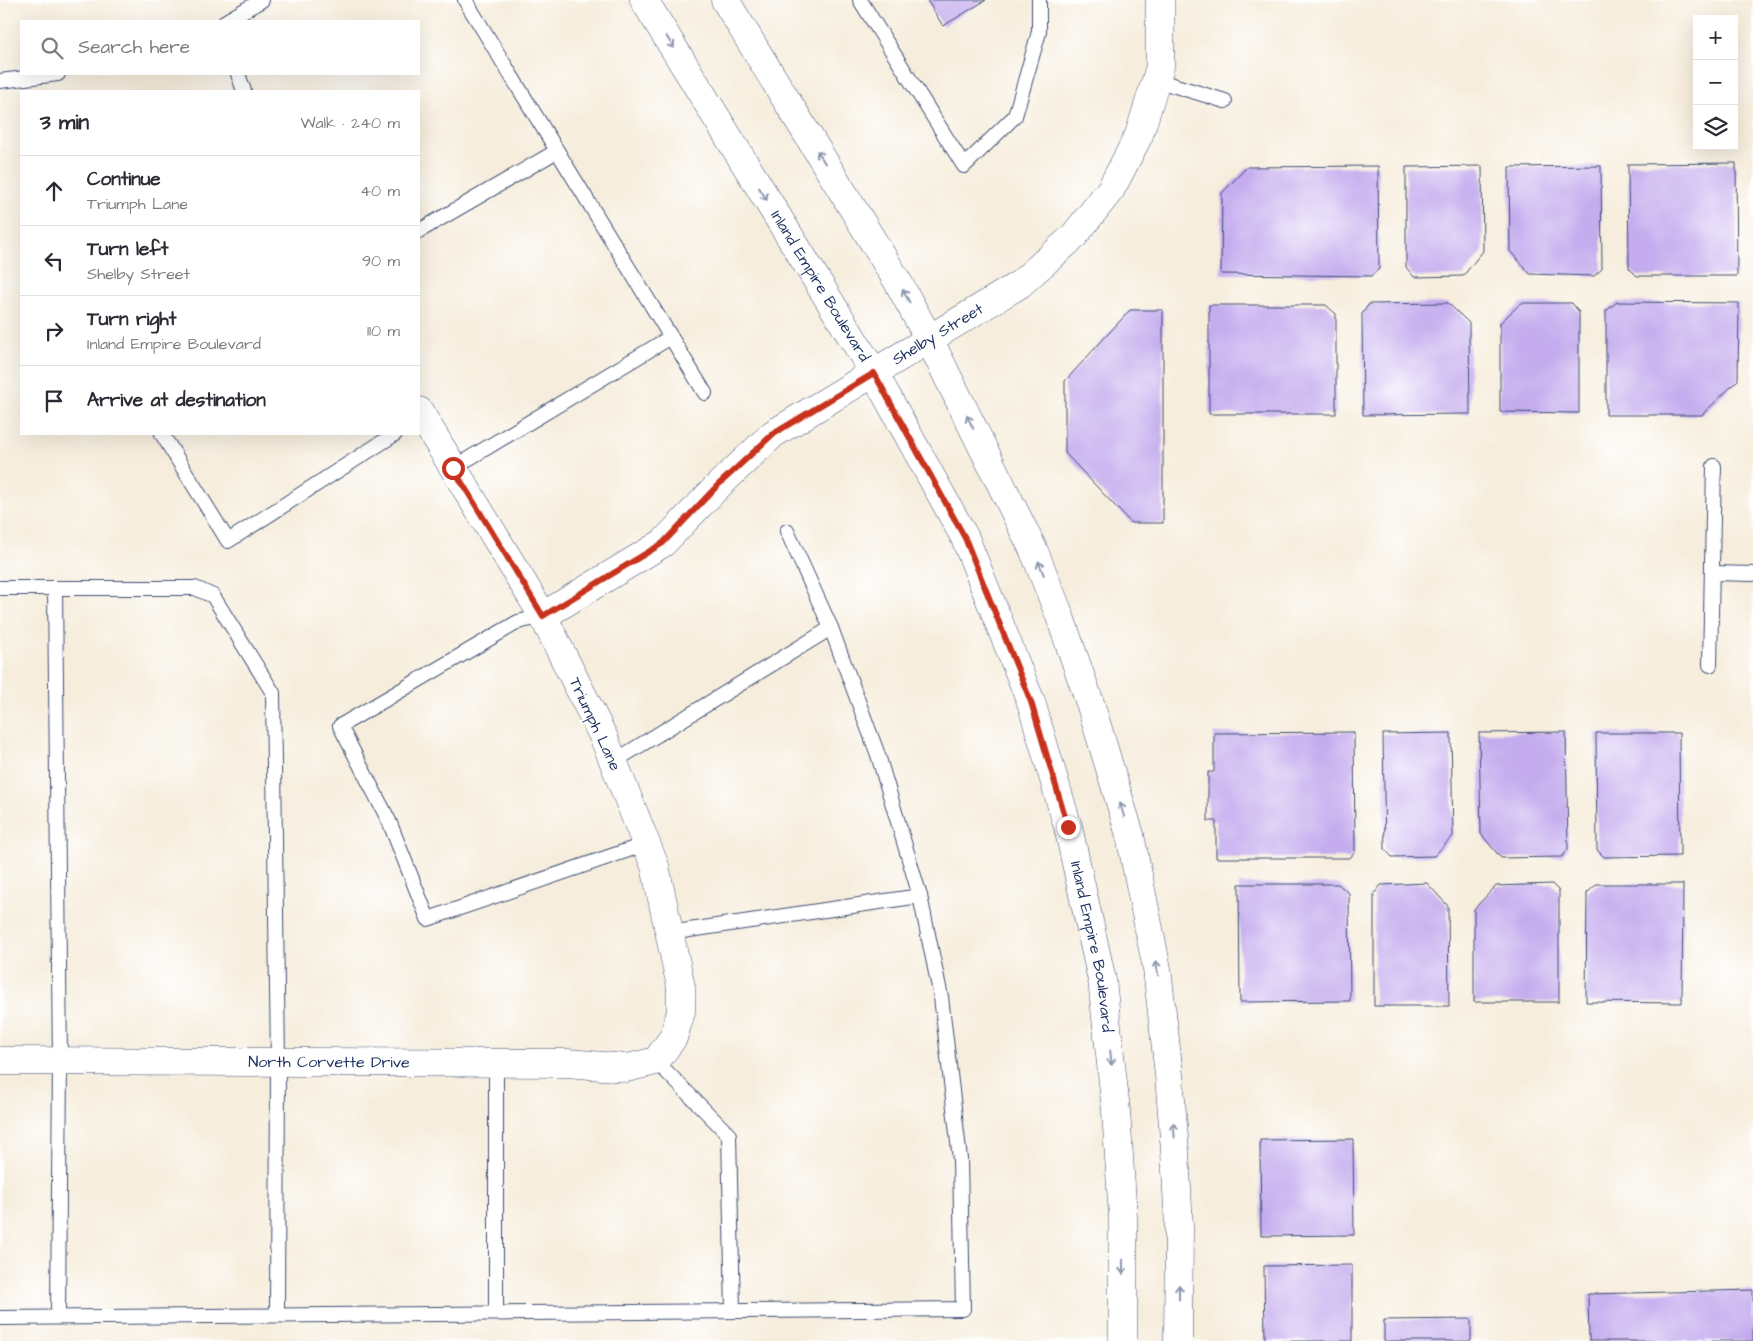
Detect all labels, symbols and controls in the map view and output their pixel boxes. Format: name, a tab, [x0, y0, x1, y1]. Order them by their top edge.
map controls	[1693, 15, 1738, 150]
button: +	[1693, 15, 1738, 60]
search box	[20, 20, 420, 75]
icon: search	[38, 34, 66, 62]
text: Search here	[78, 34, 190, 61]
one-way arrow	[665, 34, 675, 48]
button: −	[1693, 60, 1738, 105]
button: layers	[1693, 105, 1738, 150]
text: 3 min	[40, 108, 89, 137]
text: Walk · 240 m	[300, 112, 400, 134]
one-way arrow	[816, 151, 826, 165]
text: Continue	[87, 166, 161, 193]
icon: ahead	[40, 177, 68, 205]
text: 40 m	[360, 180, 400, 202]
one-way arrow	[759, 186, 769, 200]
text: Triumph Lane	[87, 193, 188, 215]
street label: Inland Empire Boulevard	[765, 206, 875, 366]
text: Turn left	[87, 236, 168, 263]
icon: left	[40, 247, 68, 275]
text: 90 m	[362, 250, 400, 272]
text: Shelby Street	[87, 263, 190, 285]
one-way arrow	[901, 289, 910, 304]
street label: Shelby Street	[888, 298, 988, 370]
text: Turn right	[87, 306, 176, 333]
icon: right	[40, 317, 68, 345]
text: 110 m	[367, 320, 400, 342]
text: Inland Empire Boulevard	[87, 333, 261, 355]
icon: arrive	[40, 387, 68, 415]
text: Arrive at destination	[87, 387, 266, 414]
one-way arrow	[965, 415, 974, 430]
route start	[442, 457, 465, 480]
one-way arrow	[1036, 561, 1045, 577]
street label: Triumph Lane	[564, 674, 626, 775]
one-way arrow	[1117, 802, 1127, 818]
route end	[1057, 816, 1080, 839]
street label: Inland Empire Boulevard	[1065, 859, 1119, 1033]
one-way arrow	[1151, 961, 1161, 977]
one-way arrow	[1106, 1050, 1115, 1066]
street label: North Corvette Drive	[248, 1051, 410, 1073]
one-way arrow	[1169, 1122, 1178, 1138]
one-way arrow	[1118, 1258, 1128, 1274]
one-way arrow	[1174, 1285, 1184, 1301]

